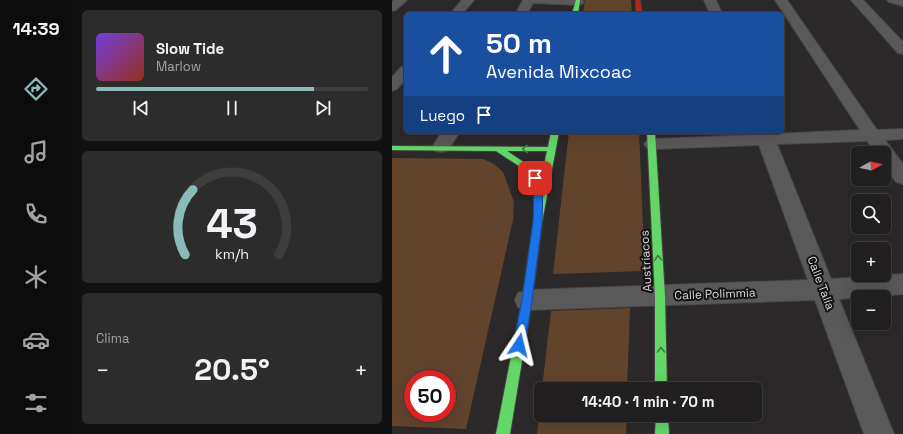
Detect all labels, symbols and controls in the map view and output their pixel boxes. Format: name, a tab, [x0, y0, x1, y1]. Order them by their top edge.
text: 14:39	[12, 17, 60, 40]
text: 50 m	[486, 25, 552, 61]
icon: ahead	[420, 28, 472, 80]
text: Slow Tide	[156, 39, 224, 58]
text: Marlow	[156, 58, 201, 75]
text: Avenida Mixcoac	[486, 60, 632, 83]
icon: directions	[22, 75, 50, 103]
icon: previous	[130, 97, 152, 119]
icon: pause	[221, 97, 243, 119]
icon: next	[312, 97, 334, 119]
icon: arrive	[473, 104, 495, 126]
text: Luego	[420, 106, 465, 125]
icon: music	[22, 138, 50, 166]
one-way arrow	[522, 145, 528, 153]
north arrow	[851, 146, 891, 186]
map controls	[851, 146, 891, 330]
pin	[518, 161, 552, 195]
icon: arrive	[524, 167, 546, 189]
button: search	[851, 194, 891, 234]
text: 43	[206, 197, 258, 250]
icon: phone	[22, 200, 50, 228]
street label: Austríacos	[636, 230, 656, 292]
button: +	[851, 242, 891, 282]
text: km/h	[215, 245, 249, 263]
street label: Calle Talía	[803, 254, 839, 312]
one-way arrow	[654, 255, 662, 261]
icon: climate	[22, 263, 50, 291]
street label: Calle Polimmia	[674, 285, 756, 303]
button: −	[851, 290, 891, 330]
position arrow	[498, 324, 540, 366]
icon: car	[22, 326, 50, 354]
text: Clima	[96, 330, 129, 347]
one-way arrow	[657, 347, 665, 353]
text: 20.5°	[194, 350, 270, 389]
text: −	[96, 356, 110, 384]
text: +	[354, 356, 368, 384]
speed limit sign: 50	[404, 370, 456, 422]
icon: filters	[22, 389, 50, 417]
text: 14:40 · 1 min · 70 m	[581, 392, 715, 411]

